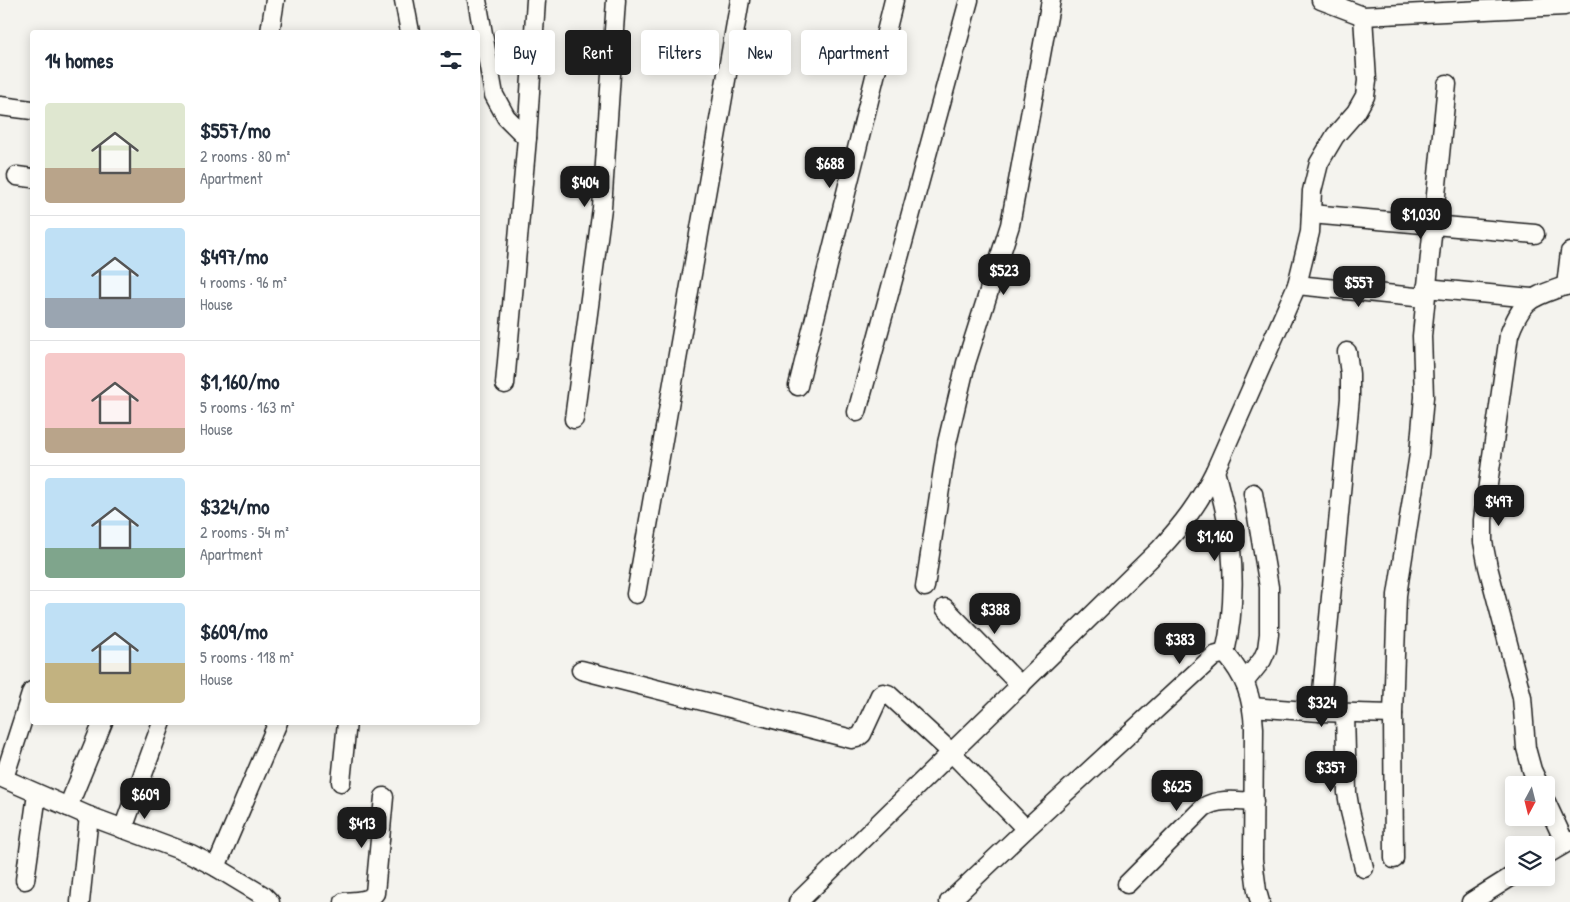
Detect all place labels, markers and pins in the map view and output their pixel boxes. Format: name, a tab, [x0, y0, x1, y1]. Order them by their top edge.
pin: $688	[800, 146, 860, 189]
pin: $404	[555, 166, 615, 208]
pin: $1,030	[1380, 198, 1462, 240]
pin: $523	[974, 254, 1034, 296]
pin: $557	[1329, 266, 1389, 308]
pin: $497	[1469, 484, 1529, 527]
pin: $1,160	[1174, 520, 1256, 562]
pin: $388	[965, 592, 1025, 635]
pin: $383	[1150, 622, 1210, 665]
pin: $324	[1292, 686, 1352, 728]
pin: $357	[1301, 750, 1361, 793]
pin: $625	[1147, 770, 1207, 812]
pin: $609	[115, 778, 175, 820]
pin: $413	[332, 806, 392, 849]

